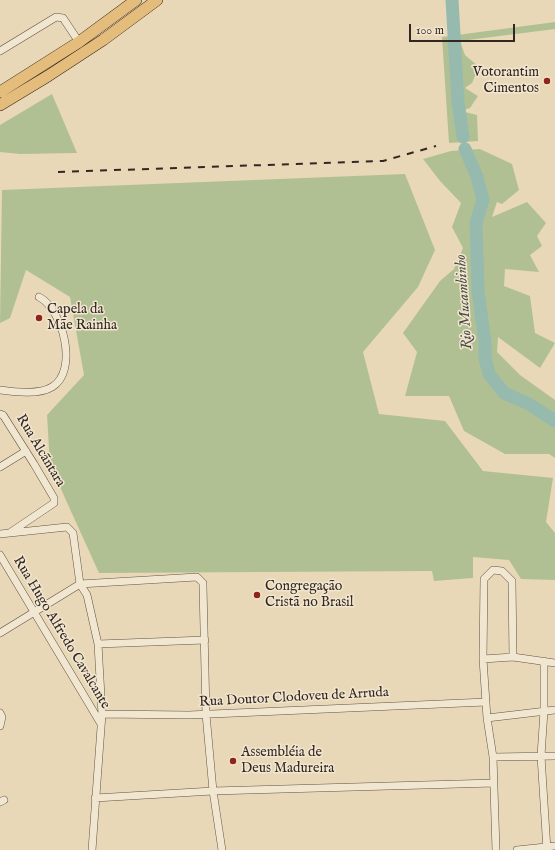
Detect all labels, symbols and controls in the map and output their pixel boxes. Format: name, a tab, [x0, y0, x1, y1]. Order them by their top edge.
scale bar	[411, 16, 517, 42]
text: 100 m	[416, 23, 444, 38]
place label: Votorantim Cimentos	[473, 65, 539, 98]
marker: Votorantim Cimentos	[542, 76, 552, 86]
water label: Rio Mucambinho	[453, 254, 477, 350]
place label: Capela da Mãe Rainha	[47, 302, 117, 334]
marker: Capela da Mãe Rainha	[34, 313, 44, 323]
street label: Rua Alcãntara	[12, 412, 68, 490]
street label: Rua Hugo Alfredo Cavalcante	[9, 554, 113, 712]
place label: Congregação Cristã no Brasil	[265, 579, 354, 612]
marker: Congregação Cristã no Brasil	[252, 590, 262, 600]
street label: Rua Doutor Clodoveu de Arruda	[199, 685, 389, 711]
place label: Assembléia de Deus Madureira	[241, 745, 334, 778]
marker: Assembléia de Deus Madureira	[228, 756, 238, 766]

